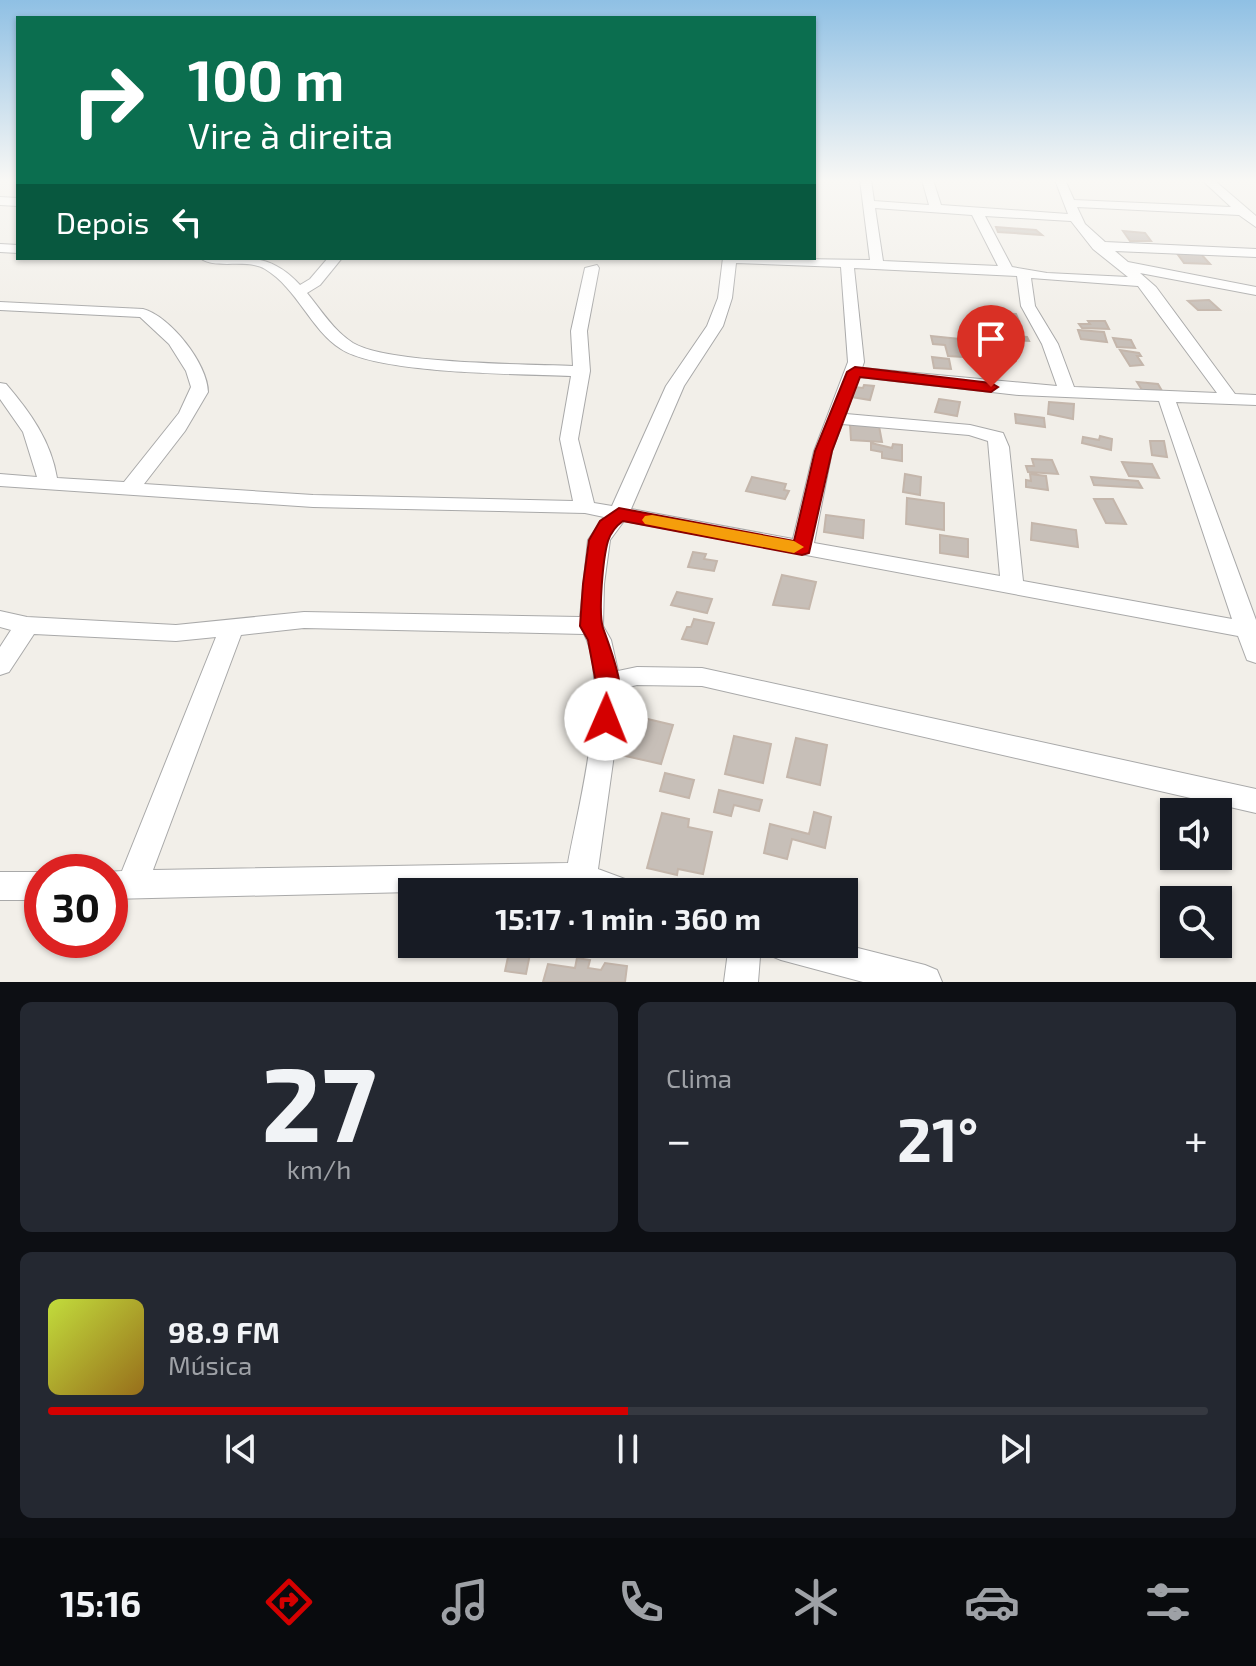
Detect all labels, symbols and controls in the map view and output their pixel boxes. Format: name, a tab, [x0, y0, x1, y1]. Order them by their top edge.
text: 100 m	[188, 45, 344, 112]
icon: right	[56, 48, 160, 152]
text: Vire à direita	[188, 113, 393, 156]
icon: left	[165, 200, 209, 244]
text: Depois	[56, 204, 149, 240]
pin	[957, 305, 1025, 387]
icon: arrive	[969, 317, 1013, 361]
position arrow	[564, 677, 648, 761]
map controls	[1160, 798, 1232, 958]
button: sound	[1160, 798, 1232, 870]
speed limit sign: 30	[24, 854, 128, 958]
button: search	[1160, 886, 1232, 958]
text: 15:17 · 1 min · 360 m	[495, 900, 761, 936]
text: 27	[261, 1038, 377, 1163]
text: Clima	[666, 1062, 732, 1093]
text: 21°	[897, 1102, 978, 1174]
text: −	[666, 1112, 692, 1165]
text: +	[1184, 1112, 1208, 1165]
text: km/h	[287, 1153, 351, 1184]
text: 98.9 FM	[168, 1313, 280, 1349]
text: Música	[168, 1349, 252, 1380]
icon: previous	[219, 1427, 263, 1471]
icon: pause	[606, 1427, 650, 1471]
icon: next	[993, 1427, 1037, 1471]
icon: directions	[261, 1574, 317, 1630]
icon: music	[437, 1574, 493, 1630]
icon: phone	[613, 1574, 669, 1630]
icon: climate	[788, 1574, 844, 1630]
icon: car	[964, 1574, 1020, 1630]
icon: filters	[1140, 1574, 1196, 1630]
text: 15:16	[60, 1581, 141, 1624]

